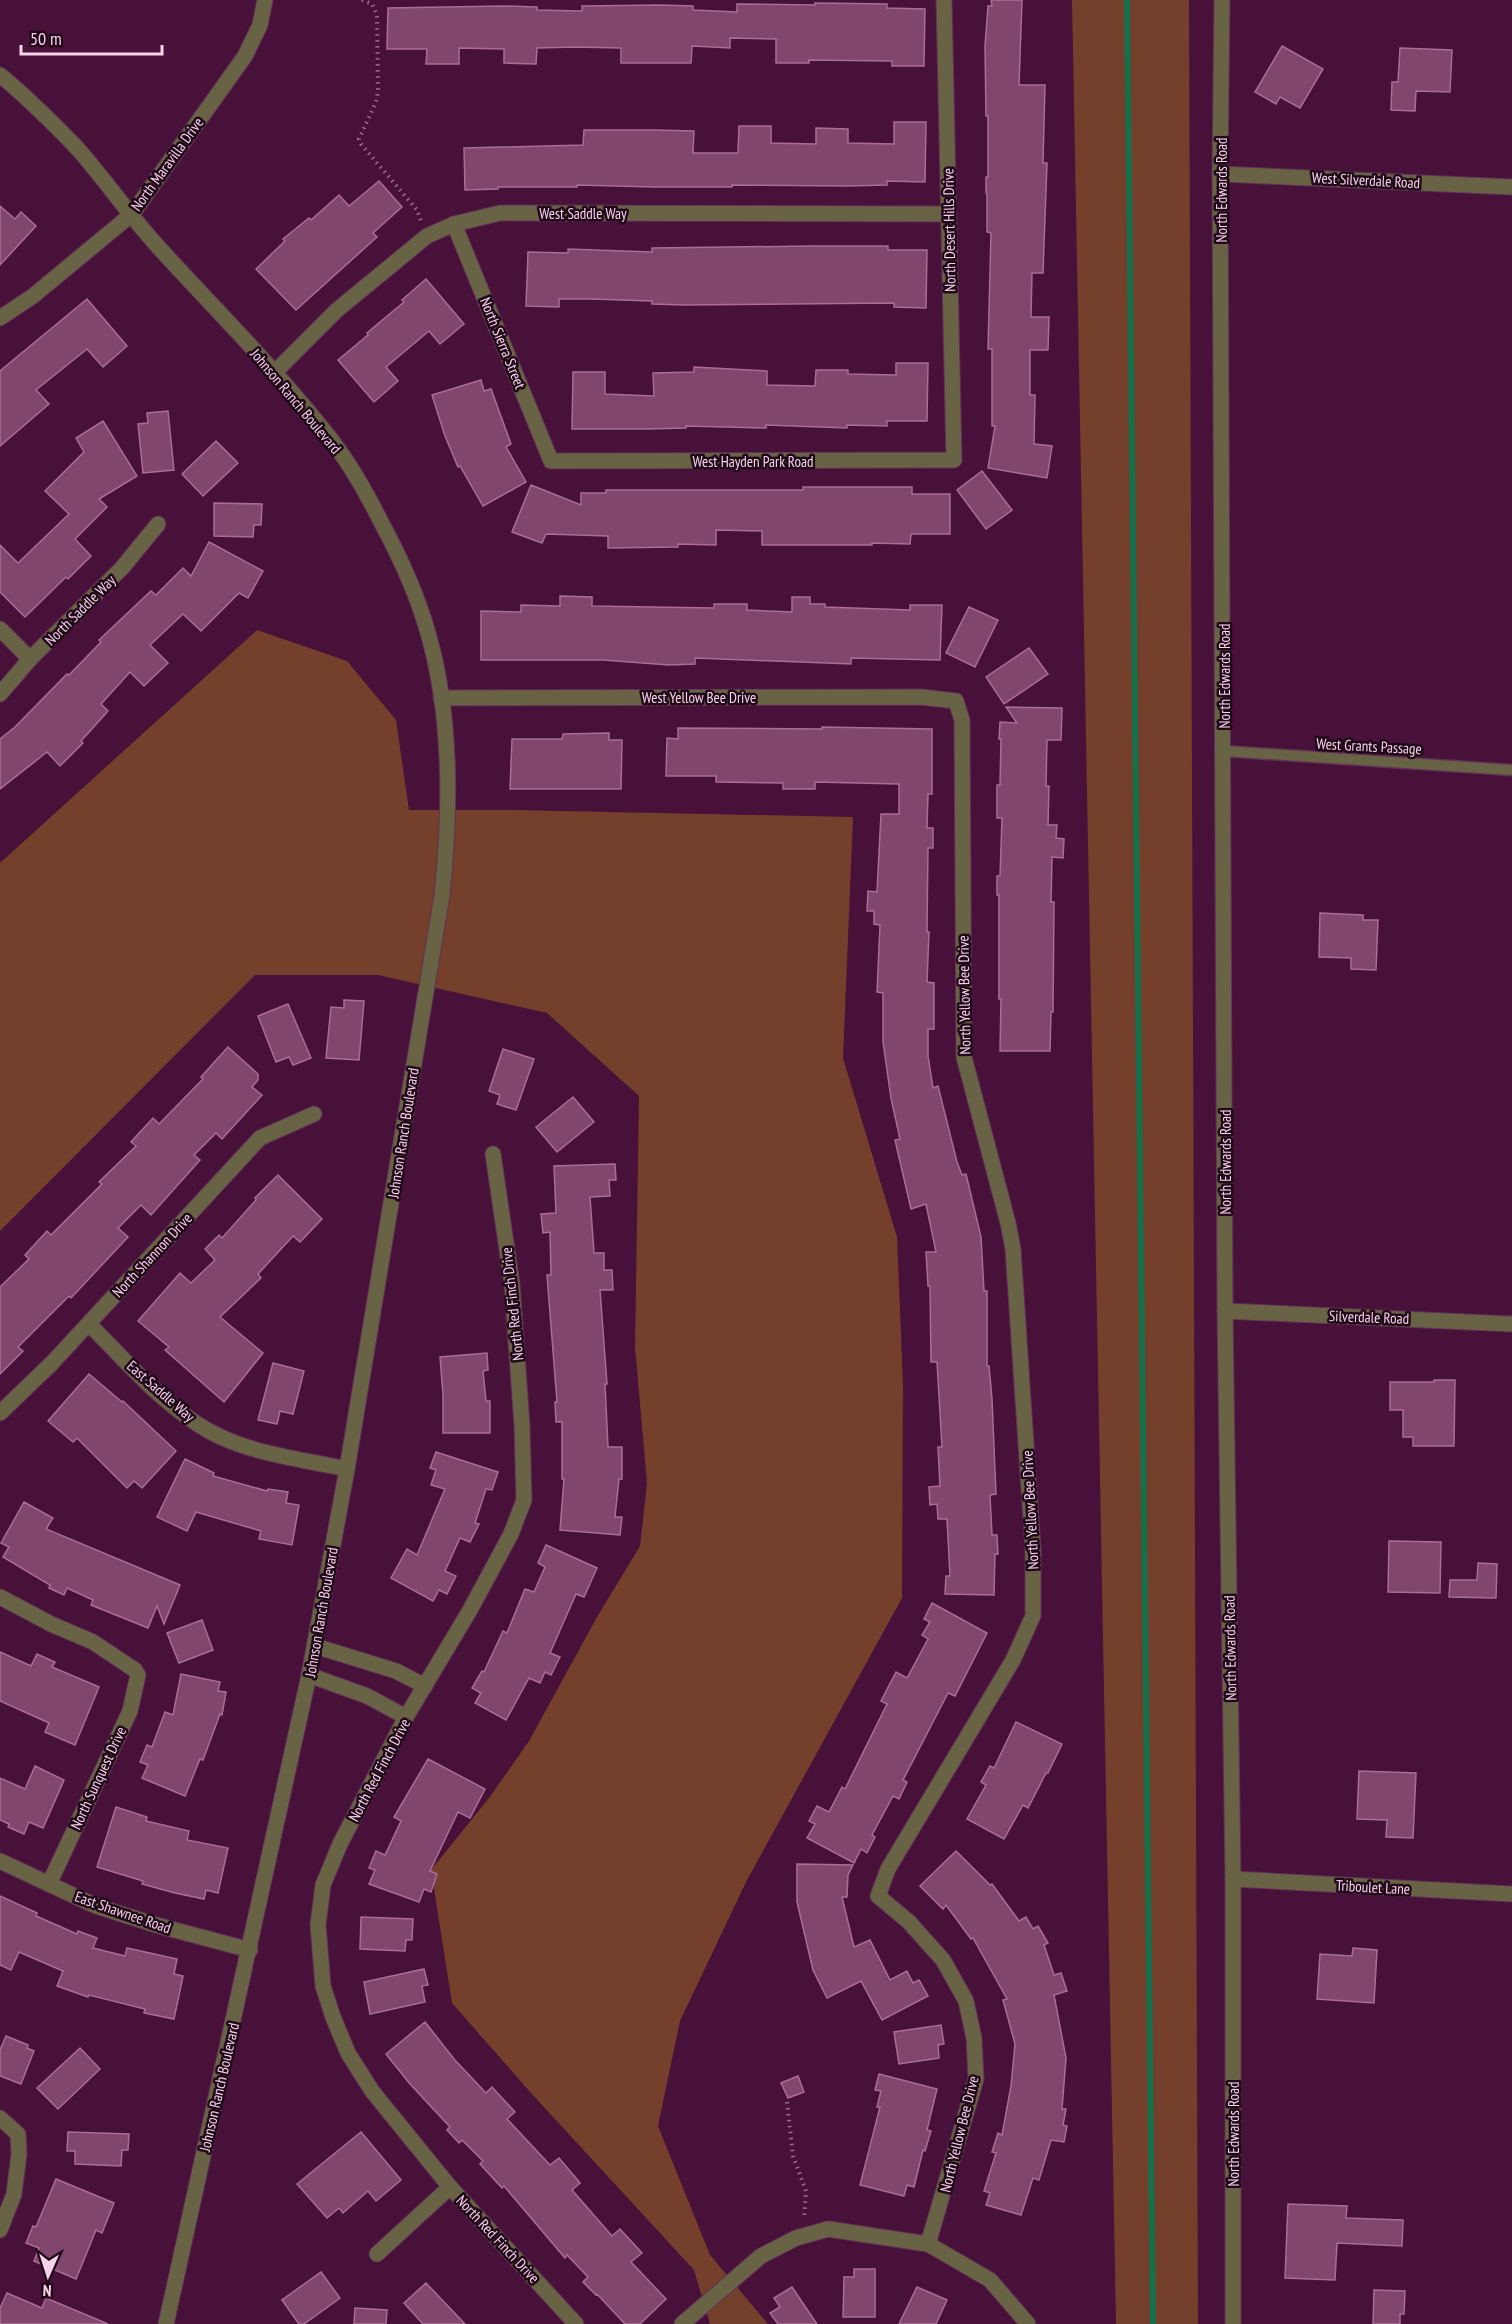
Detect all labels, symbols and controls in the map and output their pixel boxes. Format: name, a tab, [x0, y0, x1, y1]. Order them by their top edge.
scale bar	[21, 18, 162, 56]
text: 50 m	[30, 27, 62, 50]
street label: North Maravilla Drive	[127, 113, 207, 215]
street label: North Edwards Road	[1212, 137, 1231, 243]
street label: North Desert Hills Drive	[938, 168, 960, 292]
street label: West Silverdale Road	[1311, 168, 1421, 192]
street label: West Saddle Way	[539, 204, 627, 223]
street label: North Sierra Street	[476, 294, 530, 392]
street label: Johnson Ranch Boulevard	[246, 344, 346, 457]
street label: West Hayden Park Road	[693, 452, 813, 471]
street label: North Saddle Way	[41, 570, 120, 649]
street label: North Edwards Road	[1215, 623, 1234, 729]
street label: West Yellow Bee Drive	[642, 688, 756, 707]
street label: West Grants Passage	[1316, 734, 1422, 758]
street label: North Yellow Bee Drive	[953, 935, 975, 1055]
street label: Johnson Ranch Boulevard	[383, 1067, 423, 1200]
street label: North Edwards Road	[1216, 1109, 1235, 1215]
street label: North Shannon Drive	[108, 1209, 196, 1301]
street label: North Red Finch Drive	[497, 1246, 527, 1362]
street label: Silverdale Road	[1329, 1306, 1409, 1328]
street label: East Saddle Way	[123, 1356, 199, 1426]
street label: North Yellow Bee Drive	[1017, 1450, 1043, 1570]
street label: Johnson Ranch Boulevard	[300, 1546, 342, 1679]
street label: North Edwards Road	[1220, 1595, 1240, 1701]
street label: North Red Finch Drive	[344, 1715, 414, 1825]
street label: North Sunquest Drive	[66, 1724, 130, 1832]
street label: Triboulet Lane	[1336, 1876, 1410, 1898]
street label: East Shawnee Road	[72, 1887, 174, 1937]
street label: Johnson Ranch Boulevard	[195, 2021, 243, 2154]
street label: North Yellow Bee Drive	[935, 2074, 983, 2194]
street label: North Edwards Road	[1224, 2081, 1243, 2187]
street label: North Red Finch Drive	[452, 2191, 544, 2287]
north arrow	[18, 2246, 78, 2306]
text: N	[42, 2281, 52, 2301]

